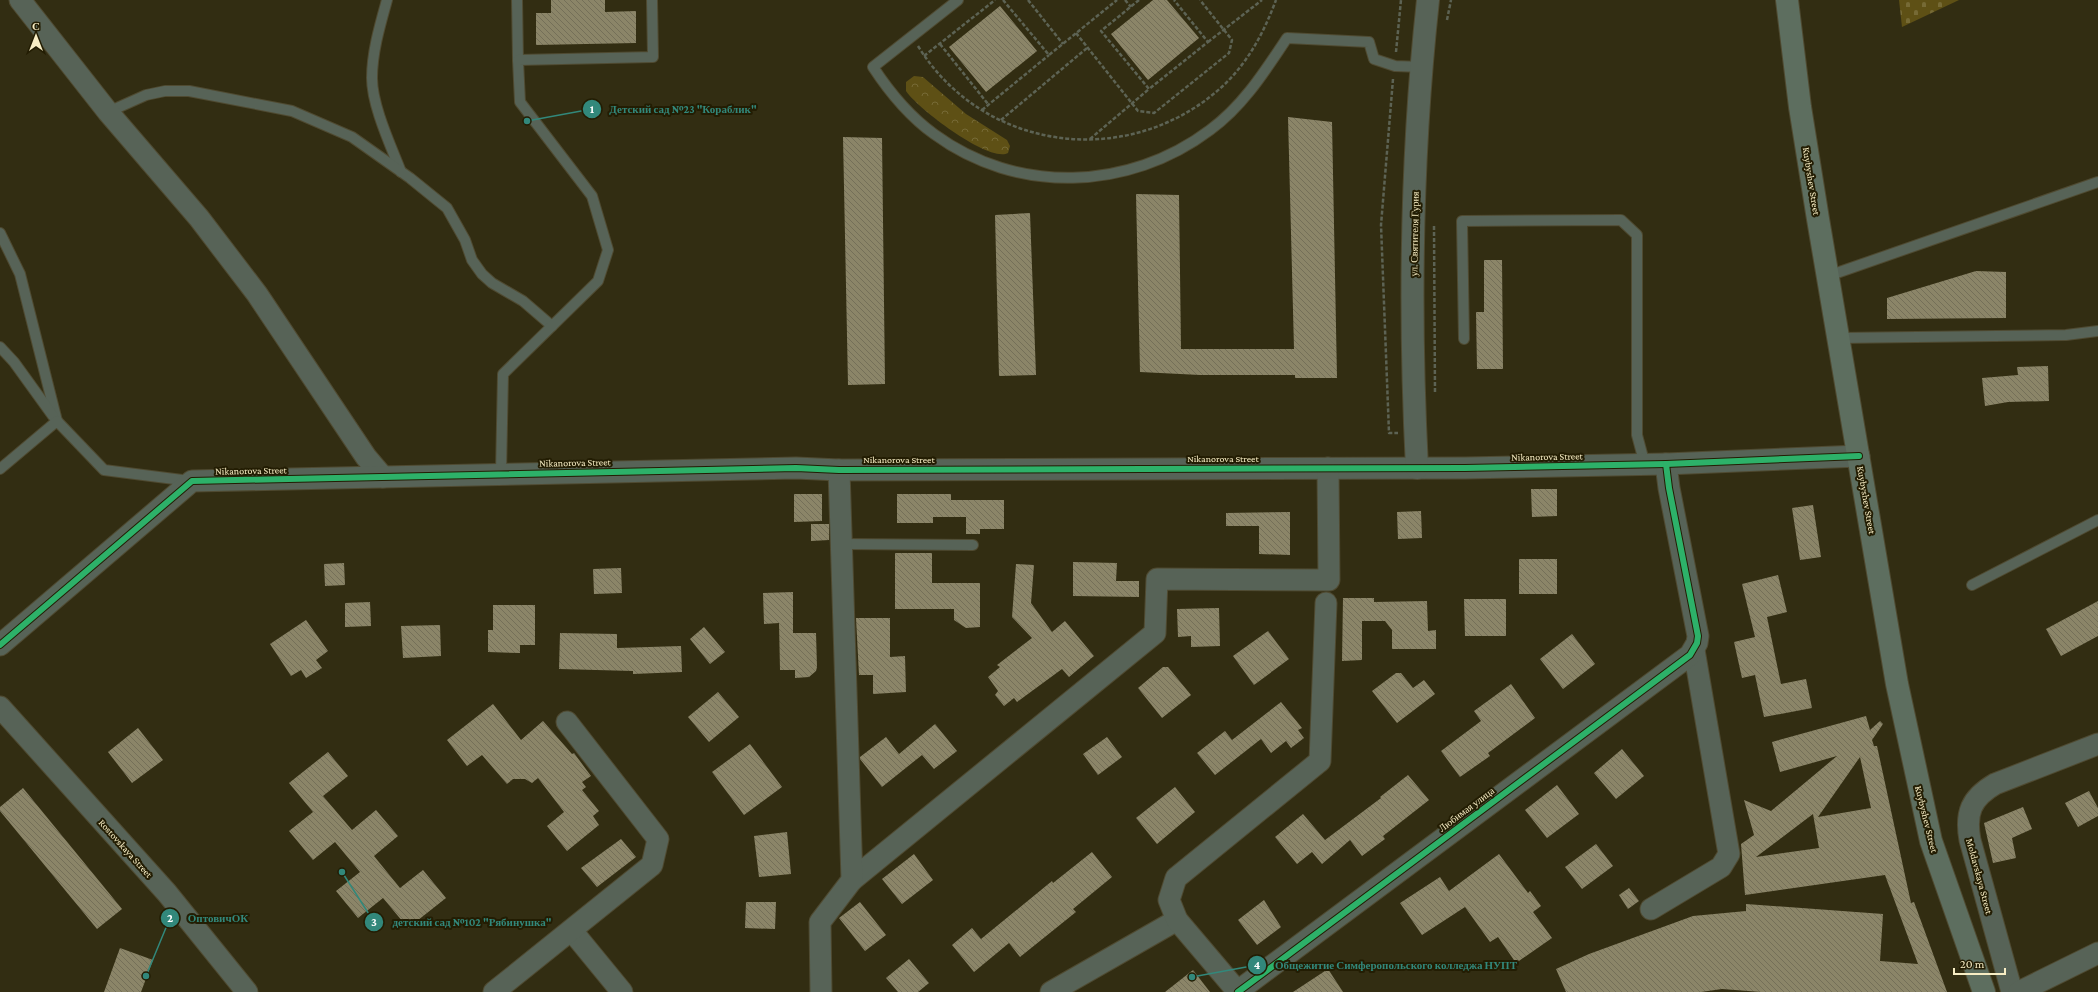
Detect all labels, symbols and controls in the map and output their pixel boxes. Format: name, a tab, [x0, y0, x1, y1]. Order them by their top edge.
north arrow	[16, 16, 56, 56]
text: С	[32, 20, 40, 32]
callout: Детский сад №23 "Кораблик"	[582, 97, 765, 120]
text: 1	[590, 102, 595, 116]
text: Детский сад №23 "Кораблик"	[609, 103, 757, 115]
street label: Kuybyshev Street	[1801, 146, 1822, 217]
street label: ул. Святителя Гурия	[1408, 191, 1421, 277]
street label: Nikanorova Street	[1511, 450, 1584, 463]
street label: Nikanorova Street	[1187, 453, 1260, 464]
street label: Nikanorova Street	[863, 454, 936, 465]
street label: Nikanorova Street	[539, 456, 612, 469]
street label: Nikanorova Street	[215, 464, 288, 477]
street label: Kuybyshev Street	[1855, 465, 1878, 536]
street label: Kuybyshev Street	[1913, 784, 1940, 854]
street label: Любимая улица	[1436, 785, 1497, 834]
street label: Rostovskaya Street	[97, 817, 155, 880]
street label: Moldavskaya Street	[1964, 837, 1995, 916]
callout: ОптовичОК	[160, 906, 257, 929]
text: 2	[167, 911, 173, 925]
callout: детский сад №102 "Рябинушка"	[364, 911, 559, 934]
text: ОптовичОК	[188, 912, 248, 924]
text: 3	[371, 915, 377, 929]
text: детский сад №102 "Рябинушка"	[393, 916, 552, 928]
scale bar	[1954, 950, 2005, 976]
callout: Общежитие Симферопольского колледжа НУПТ	[1247, 953, 1525, 976]
text: 20 m	[1960, 957, 1985, 971]
text: 4	[1254, 958, 1261, 972]
text: Общежитие Симферопольского колледжа НУПТ	[1275, 959, 1518, 971]

